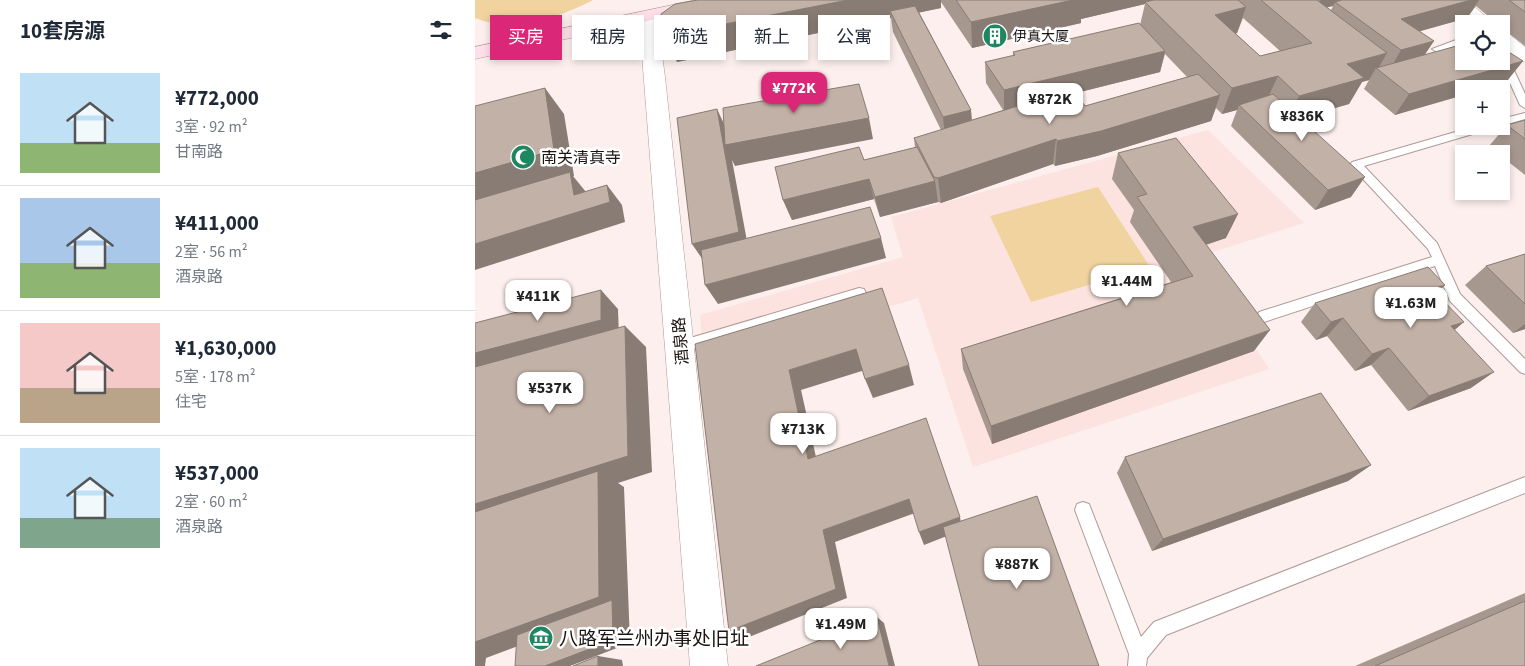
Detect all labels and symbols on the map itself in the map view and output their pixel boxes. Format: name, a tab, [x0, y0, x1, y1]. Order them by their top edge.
building icon: 伊真大厦	[982, 23, 1008, 49]
place label: 伊真大厦	[1013, 27, 1069, 47]
pin: ¥772K	[759, 72, 829, 114]
pin: ¥872K	[1015, 82, 1085, 125]
pin: ¥836K	[1267, 100, 1337, 142]
mosque icon: 南关清真寺	[510, 144, 536, 170]
place label: 南关清真寺	[541, 147, 621, 169]
pin: ¥1.44M	[1086, 264, 1168, 307]
pin: ¥411K	[503, 280, 573, 322]
pin: ¥1.63M	[1370, 286, 1452, 329]
street label: 酒泉路	[668, 316, 694, 366]
pin: ¥537K	[515, 372, 585, 414]
pin: ¥713K	[768, 412, 838, 455]
pin: ¥887K	[982, 548, 1052, 590]
pin: ¥1.49M	[800, 608, 882, 650]
museum icon: 八路军兰州办事处旧址	[528, 625, 554, 651]
place label: 八路军兰州办事处旧址	[559, 626, 749, 653]

